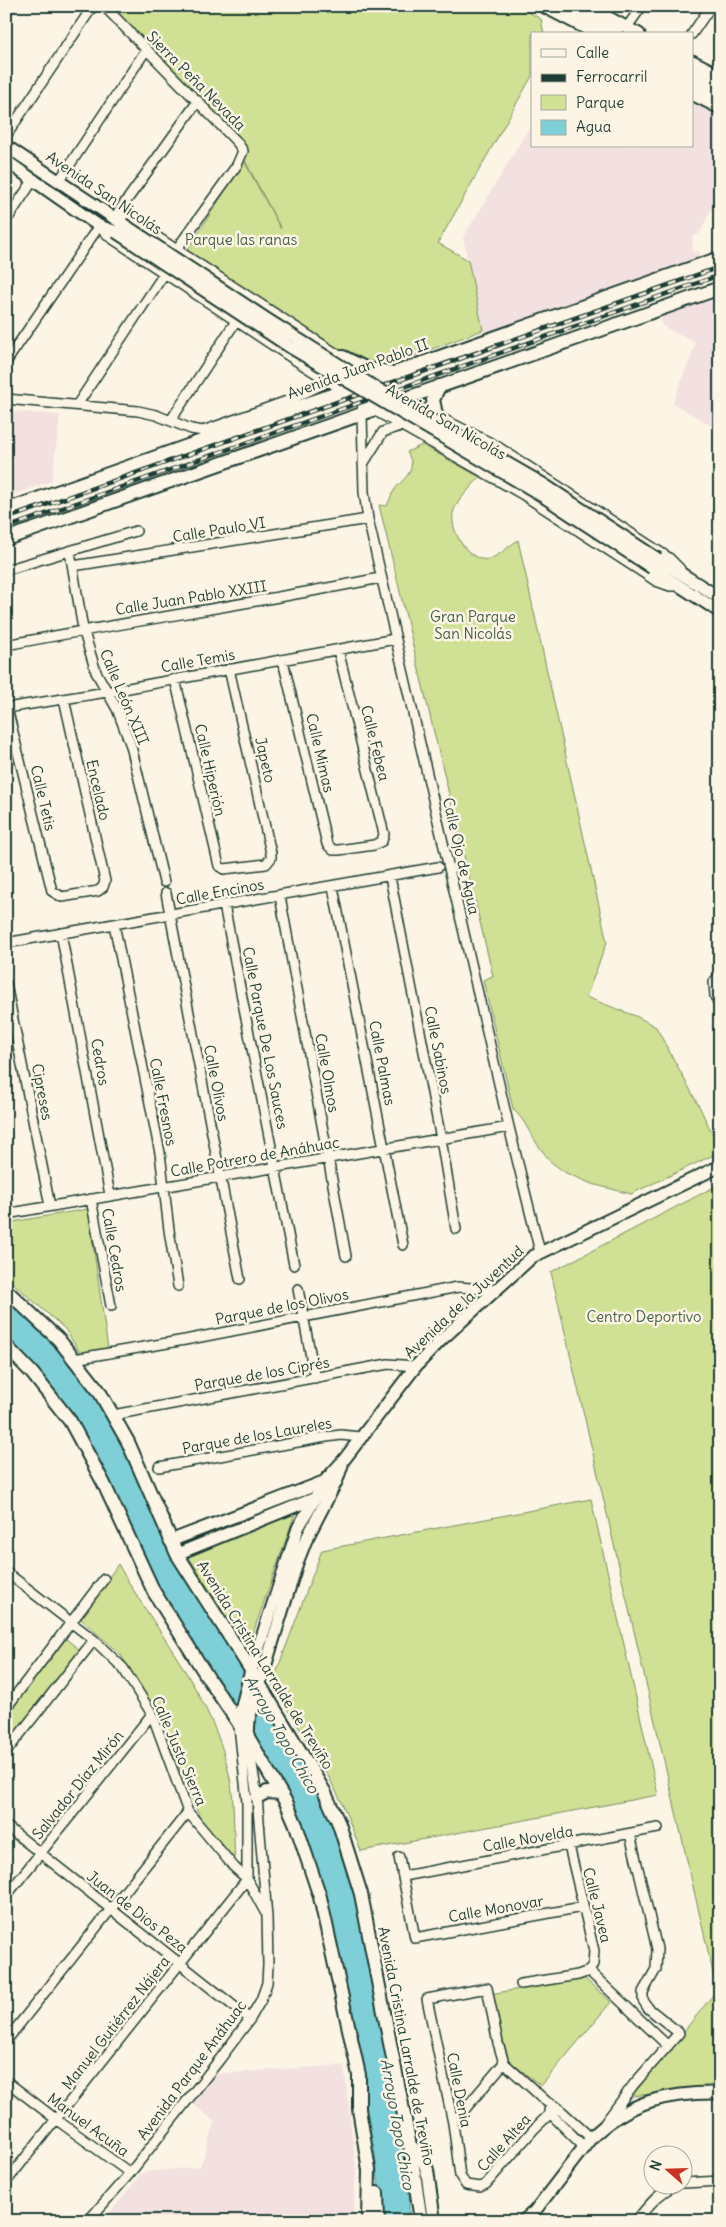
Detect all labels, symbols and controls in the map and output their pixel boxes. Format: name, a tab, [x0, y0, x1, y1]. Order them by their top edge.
street label: Sierra Peña Nevada	[143, 27, 250, 135]
legend	[531, 32, 694, 148]
text: Calle	[576, 43, 609, 62]
text: Ferrocarril	[576, 67, 647, 86]
text: Parque	[576, 93, 624, 112]
text: Agua	[576, 117, 612, 136]
street label: Avenida San Nicolás	[43, 147, 166, 238]
park label: Parque las ranas	[185, 230, 298, 249]
street label: Avenida Juan Pablo II	[285, 334, 431, 403]
street label: Avenida San Nicolás	[383, 379, 510, 464]
street label: Calle Paulo VI	[171, 513, 267, 546]
street label: Calle Juan Pablo XXIII	[114, 576, 268, 619]
park label: Gran Parque San Nicolás	[430, 607, 516, 643]
street label: Calle Temis	[159, 645, 237, 676]
street label: Calle León XIII	[96, 646, 153, 748]
street label: Calle Febea	[357, 703, 394, 783]
street label: Calle Mimas	[302, 711, 339, 795]
street label: Calle Hiperión	[191, 722, 230, 818]
street label: Japeto	[251, 735, 280, 785]
street label: Encelado	[82, 758, 115, 822]
street label: Calle Tetis	[27, 763, 60, 833]
street label: Calle Ojo de Agua	[439, 796, 484, 917]
street label: Calle Encinos	[174, 874, 266, 909]
street label: Calle Parque De Los Sauces	[238, 945, 293, 1131]
street label: Calle Sabinos	[421, 1004, 456, 1096]
street label: Calle Palmas	[365, 1019, 400, 1107]
street label: Calle Olmos	[311, 1032, 344, 1114]
street label: Cedros	[87, 1037, 114, 1087]
street label: Calle Olivos	[200, 1043, 233, 1123]
street label: Calle Fresnos	[146, 1056, 181, 1148]
street label: Cipreses	[28, 1062, 57, 1122]
street label: Calle Potrero de Anáhuac	[169, 1132, 341, 1181]
street label: Calle Cedros	[98, 1207, 131, 1293]
street label: Avenida de la Juventud	[400, 1241, 528, 1362]
street label: Parque de los Olivos	[214, 1284, 350, 1329]
park label: Centro Deportivo	[586, 1307, 702, 1326]
street label: Parque de los Ciprés	[193, 1352, 331, 1395]
street label: Parque de los Laureles	[181, 1413, 333, 1458]
street label: Avenida Cristina Larralde de Treviño	[193, 1557, 338, 1773]
water label: Arroyo Topo Chico	[240, 1672, 324, 1797]
street label: Calle Justo Sierra	[148, 1693, 211, 1809]
street label: Salvador Díaz Mirón	[28, 1726, 128, 1843]
street label: Calle Novelda	[481, 1821, 575, 1856]
street label: Calle Javea	[579, 1865, 616, 1945]
street label: Juan de Dios Peza	[83, 1866, 192, 1957]
street label: Calle Monovar	[447, 1891, 545, 1926]
street label: Avenida Cristina Larralde de Treviño	[374, 1925, 439, 2167]
street label: Manuel Gutiérrez Nájera	[58, 1952, 174, 2093]
street label: Avenida Parque Anáhuac	[133, 1996, 251, 2143]
street label: Calle Denia	[443, 2051, 476, 2129]
water label: Arroyo Topo Chico	[377, 2057, 420, 2192]
street label: Manuel Acuña	[44, 2089, 133, 2161]
street label: Calle Altea	[473, 2110, 535, 2175]
north arrow	[644, 2144, 694, 2194]
text: N	[646, 2158, 666, 2173]

